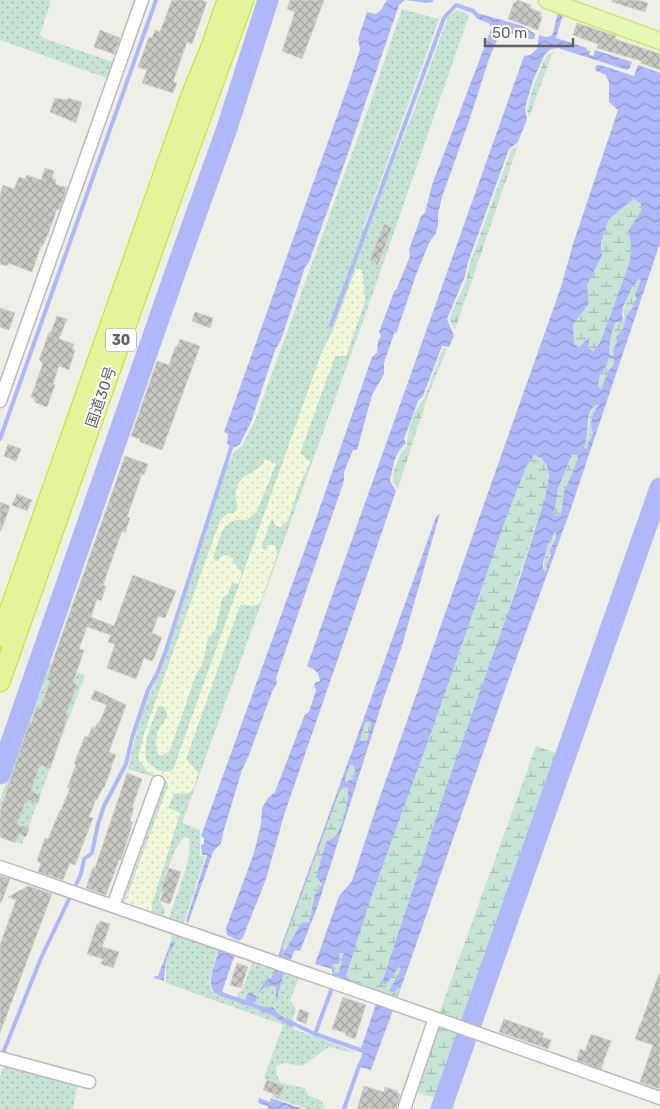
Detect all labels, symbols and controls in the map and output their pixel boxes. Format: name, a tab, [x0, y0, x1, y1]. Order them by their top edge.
scale bar	[485, 15, 572, 47]
text: 50 m	[492, 24, 527, 42]
road number: 30	[106, 328, 136, 352]
street label: 国道30号	[82, 364, 120, 430]

